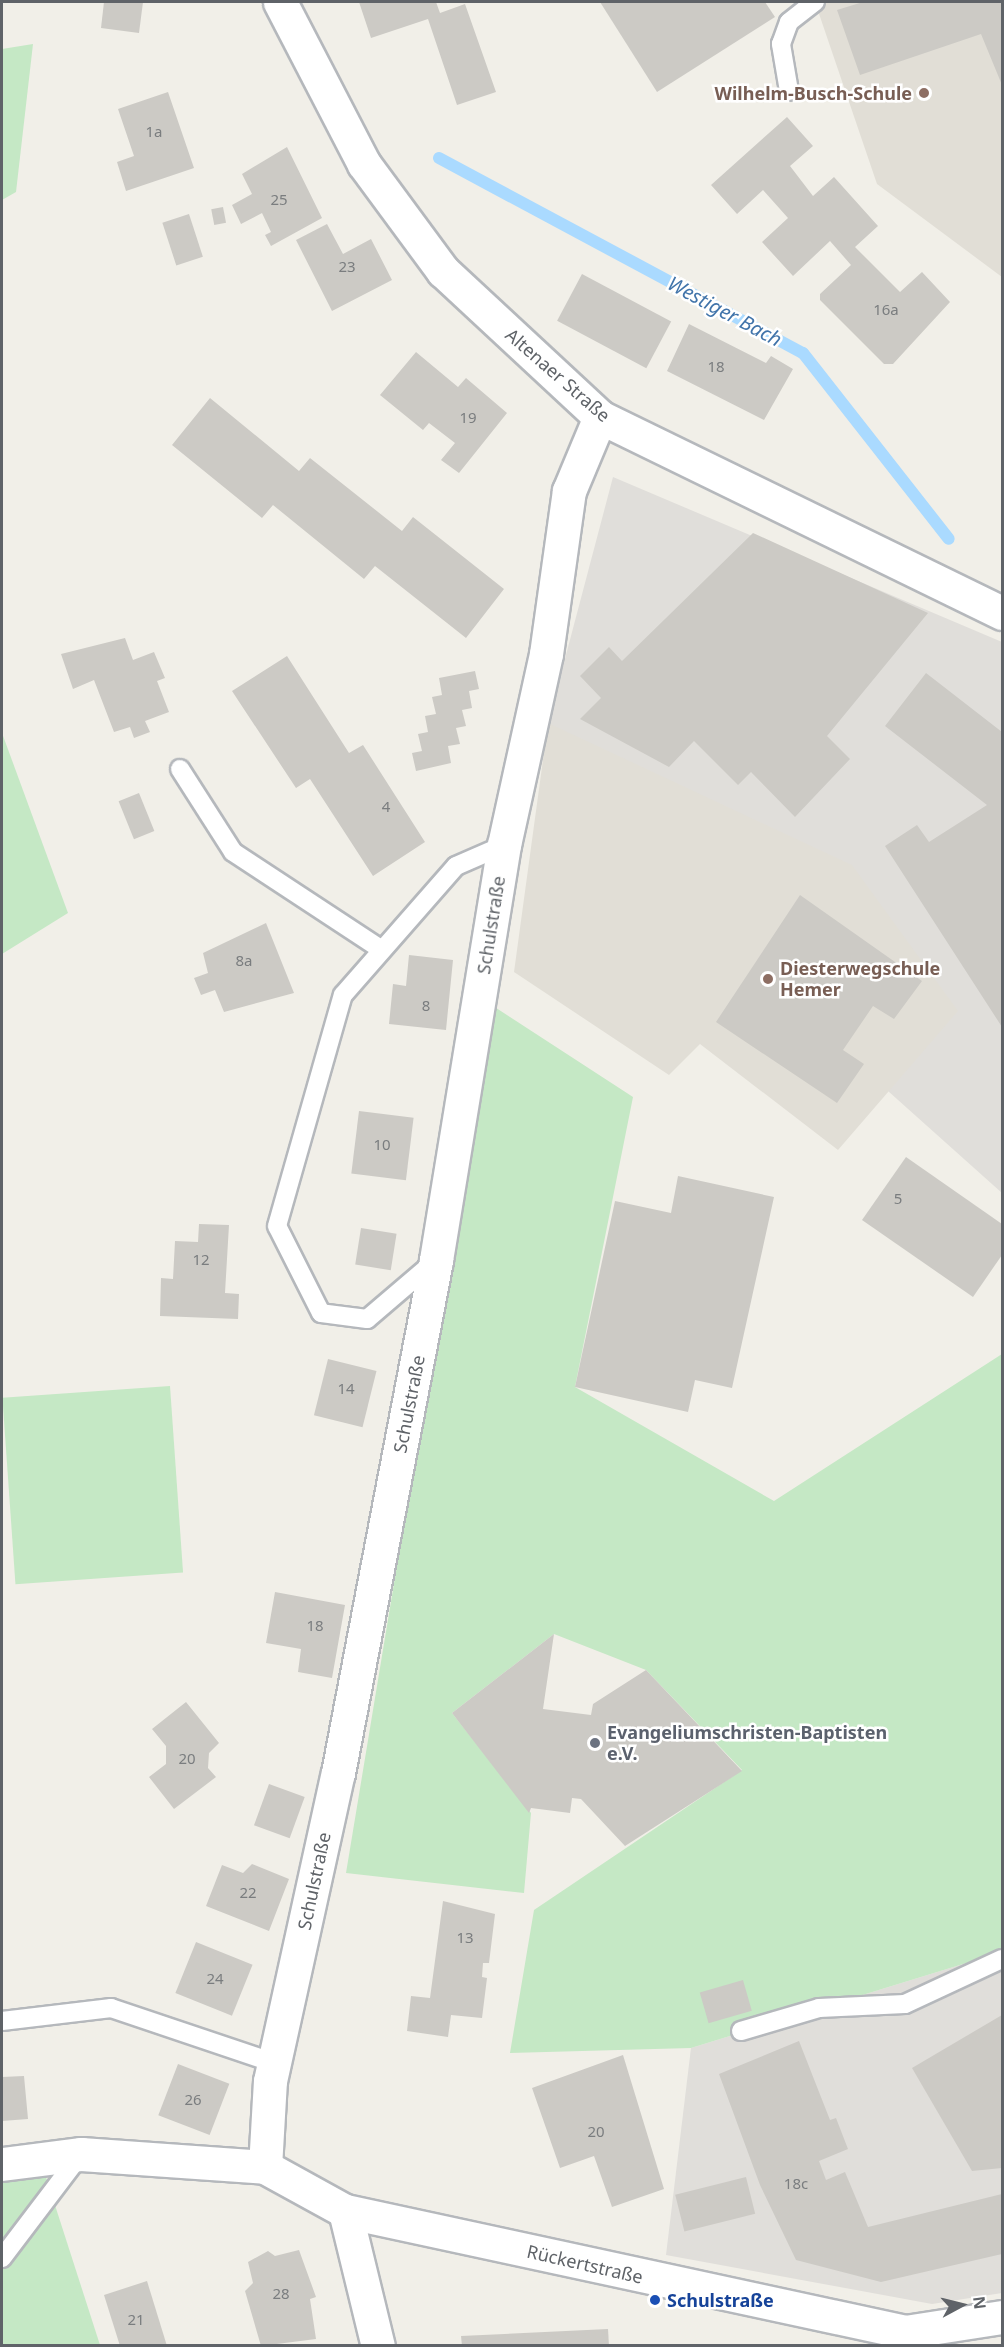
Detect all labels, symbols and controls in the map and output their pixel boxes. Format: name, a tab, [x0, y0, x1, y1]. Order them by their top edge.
place label: Wilhelm-Busch-Schule	[715, 82, 912, 104]
marker: Wilhelm-Busch-Schule	[917, 86, 931, 100]
house number: 1a	[146, 123, 162, 141]
house number: 25	[270, 191, 288, 209]
house number: 23	[338, 258, 356, 276]
water label: Westiger Bach	[664, 271, 786, 351]
house number: 16a	[873, 301, 899, 319]
street label: Altenaer Straße	[501, 324, 615, 426]
house number: 18	[707, 358, 725, 376]
house number: 19	[459, 409, 477, 427]
house number: 4	[382, 798, 390, 816]
street label: Schulstraße	[473, 874, 509, 976]
house number: 8a	[236, 952, 252, 970]
place label: Diesterwegschule Hemer	[780, 958, 940, 1000]
marker: Diesterwegschule Hemer	[761, 972, 775, 986]
house number: 8	[422, 997, 430, 1015]
house number: 10	[373, 1136, 391, 1154]
house number: 5	[894, 1190, 902, 1208]
house number: 12	[192, 1251, 210, 1269]
street label: Schulstraße	[389, 1353, 429, 1455]
house number: 14	[337, 1380, 355, 1398]
house number: 18	[306, 1617, 324, 1635]
place label: Evangeliumschristen-Baptisten e.V.	[607, 1722, 887, 1764]
marker: Evangeliumschristen-Baptisten e.V.	[588, 1736, 602, 1750]
house number: 20	[178, 1750, 196, 1768]
street label: Schulstraße	[293, 1830, 335, 1932]
house number: 22	[239, 1884, 257, 1902]
house number: 13	[456, 1929, 474, 1947]
house number: 24	[206, 1970, 224, 1988]
house number: 26	[184, 2091, 202, 2109]
house number: 20	[587, 2123, 605, 2141]
house number: 18c	[784, 2175, 808, 2193]
street label: Rückertstraße	[525, 2240, 645, 2288]
north arrow	[932, 2275, 992, 2335]
house number: 28	[272, 2285, 290, 2303]
place label: Schulstraße	[667, 2289, 774, 2311]
marker: Schulstraße	[648, 2293, 662, 2307]
text: N	[968, 2295, 992, 2311]
house number: 21	[127, 2311, 145, 2329]

